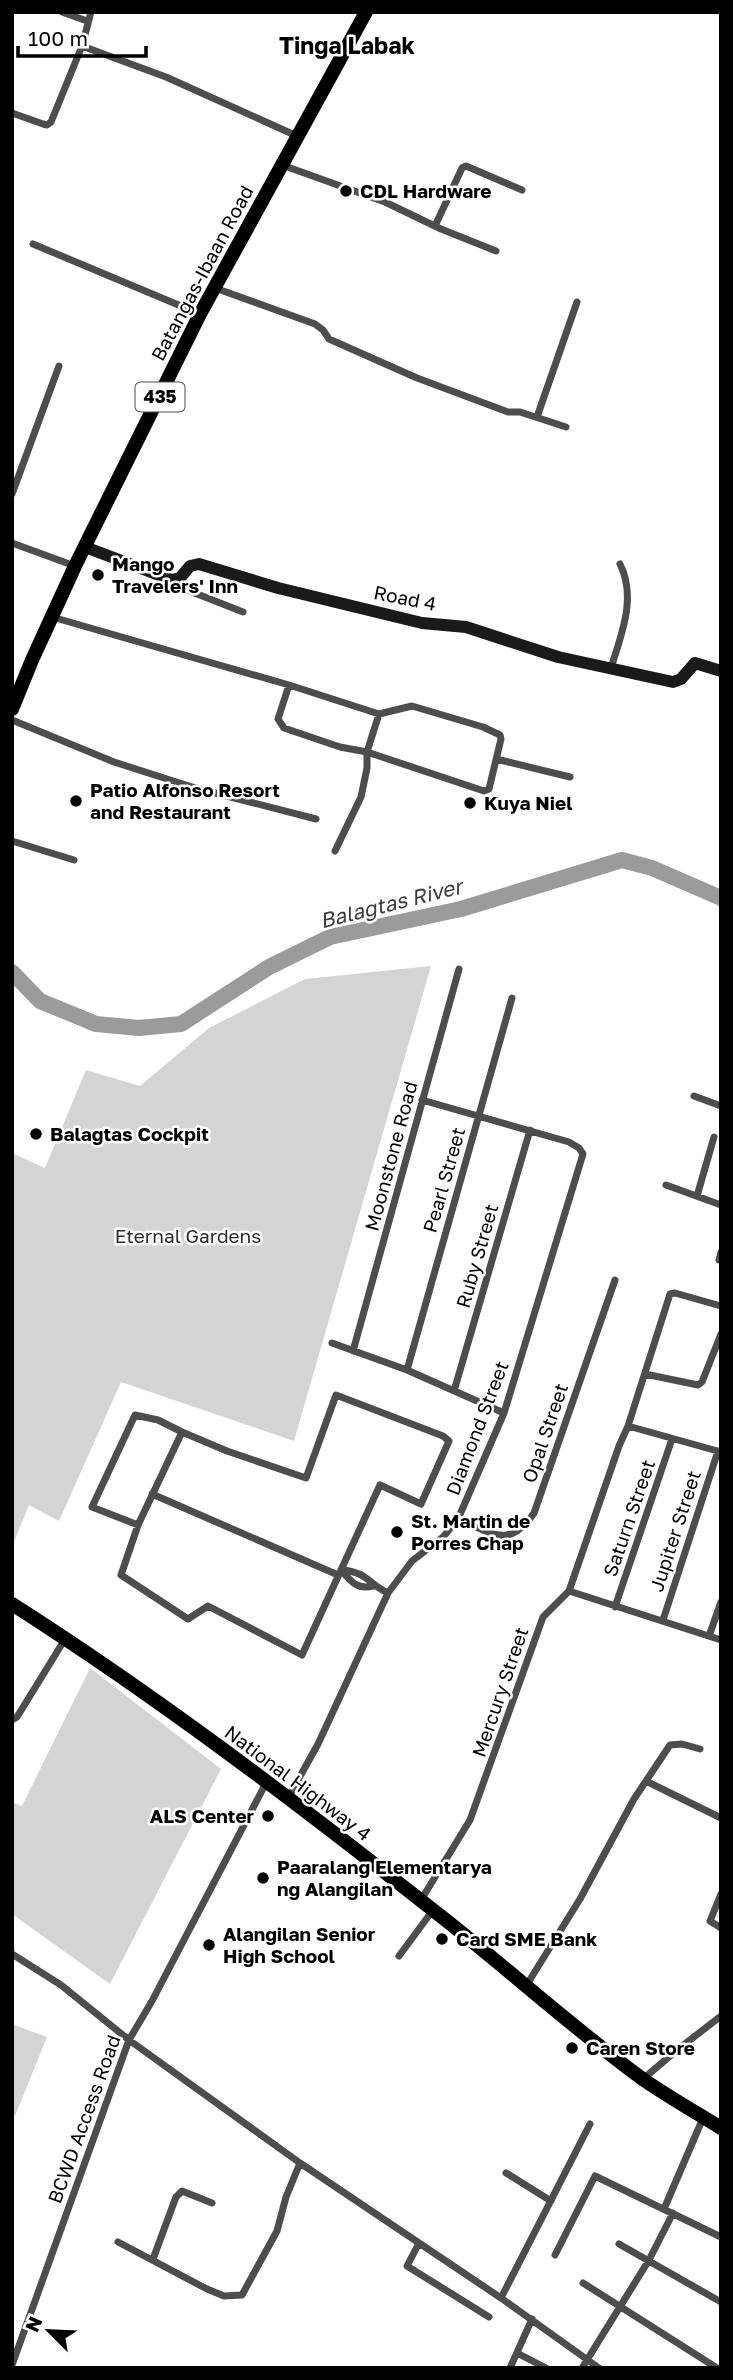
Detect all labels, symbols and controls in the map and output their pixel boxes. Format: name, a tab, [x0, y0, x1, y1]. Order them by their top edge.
scale bar	[18, 14, 145, 58]
text: 100 m	[28, 25, 88, 51]
district label: Tinga Labak	[279, 31, 416, 59]
place label: CDL Hardware	[360, 179, 492, 202]
street label: Batangas-Ibaan Road	[146, 181, 258, 364]
marker: CDL Hardware	[338, 183, 354, 199]
road number: 435	[136, 382, 184, 412]
place label: Mango Travelers' Inn	[112, 552, 238, 597]
marker: Mango Travelers' Inn	[90, 567, 106, 583]
street label: Road 4	[372, 580, 438, 615]
place label: Patio Alfonso Resort and Restaurant	[90, 778, 280, 823]
place label: Kuya Niel	[484, 791, 573, 814]
marker: Patio Alfonso Resort and Restaurant	[68, 793, 84, 809]
marker: Kuya Niel	[462, 795, 478, 811]
water label: Balagtas River	[317, 872, 467, 933]
street label: Moonstone Road	[359, 1079, 422, 1233]
place label: Balagtas Cockpit	[50, 1122, 209, 1145]
street label: Pearl Street	[418, 1125, 470, 1235]
marker: Balagtas Cockpit	[28, 1126, 44, 1142]
street label: Ruby Street	[451, 1201, 502, 1310]
park label: Eternal Gardens	[115, 1224, 261, 1247]
street label: Diamond Street	[440, 1358, 513, 1498]
street label: Opal Street	[517, 1380, 572, 1486]
street label: Saturn Street	[598, 1456, 659, 1579]
street label: Jupiter Street	[644, 1467, 705, 1594]
place label: St. Martin de Porres Chap	[411, 1509, 530, 1554]
marker: St. Martin de Porres Chap	[389, 1524, 405, 1540]
street label: Mercury Street	[467, 1624, 533, 1760]
street label: National Highway 4	[221, 1720, 376, 1845]
place label: ALS Center	[150, 1804, 255, 1827]
marker: ALS Center	[260, 1808, 276, 1824]
place label: Paaralang Elementarya ng Alangilan	[277, 1855, 492, 1900]
marker: Paaralang Elementarya ng Alangilan	[255, 1870, 271, 1886]
place label: Alangilan Senior High School	[223, 1922, 376, 1967]
place label: Card SME Bank	[456, 1927, 597, 1950]
marker: Card SME Bank	[434, 1931, 450, 1947]
marker: Alangilan Senior High School	[201, 1937, 217, 1953]
street label: BCWD Access Road	[42, 2032, 125, 2206]
place label: Caren Store	[586, 2036, 695, 2059]
marker: Caren Store	[564, 2040, 580, 2056]
north arrow	[14, 2296, 84, 2366]
text: N	[20, 2313, 46, 2335]

